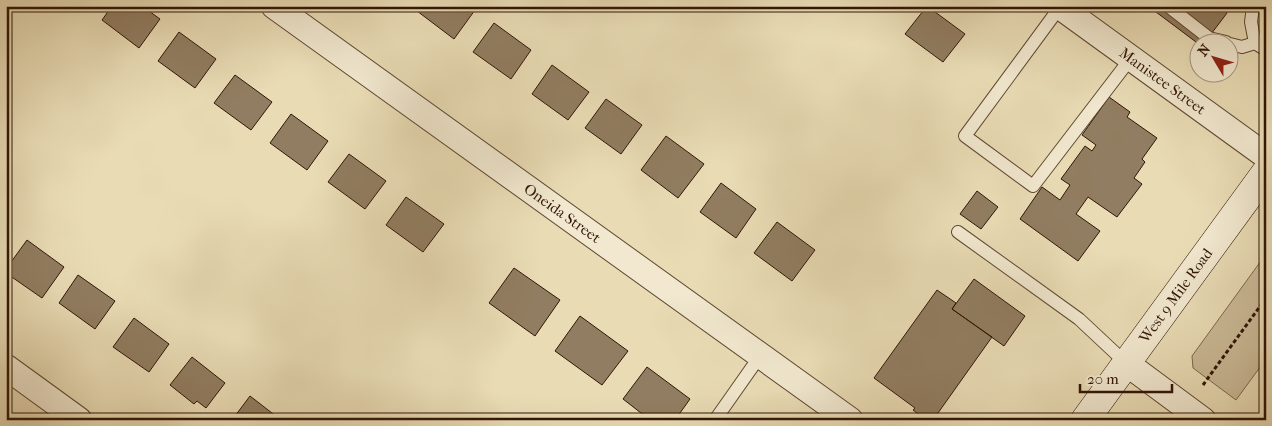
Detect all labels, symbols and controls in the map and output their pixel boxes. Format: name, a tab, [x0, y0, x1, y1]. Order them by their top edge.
north arrow	[1190, 32, 1240, 82]
text: N	[1194, 41, 1214, 60]
street label: Manistee Street	[1116, 44, 1210, 119]
street label: Oneida Street	[520, 180, 605, 247]
street label: West 9 Mile Road	[1135, 244, 1217, 347]
scale bar	[1080, 361, 1172, 393]
text: 20 m	[1087, 370, 1119, 388]

